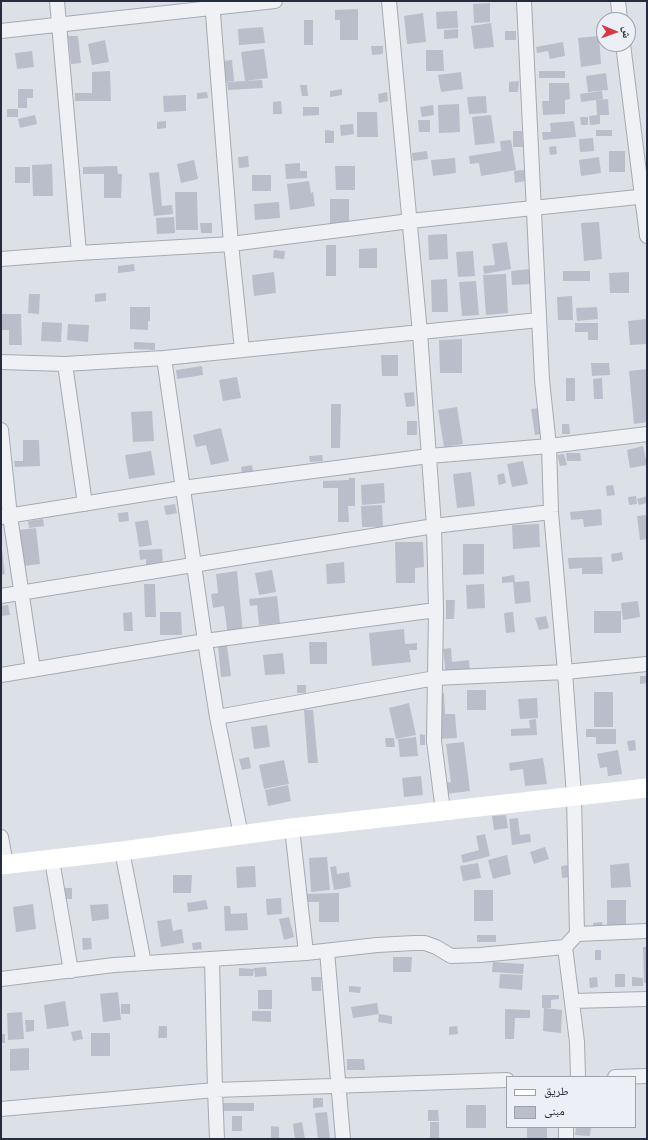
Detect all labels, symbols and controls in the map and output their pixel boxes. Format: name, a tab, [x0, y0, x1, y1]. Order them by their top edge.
north arrow	[596, 12, 636, 52]
text: ش	[621, 26, 634, 38]
legend	[506, 1076, 636, 1128]
text: طريق	[544, 1083, 569, 1098]
text: مبنى	[544, 1103, 565, 1118]

